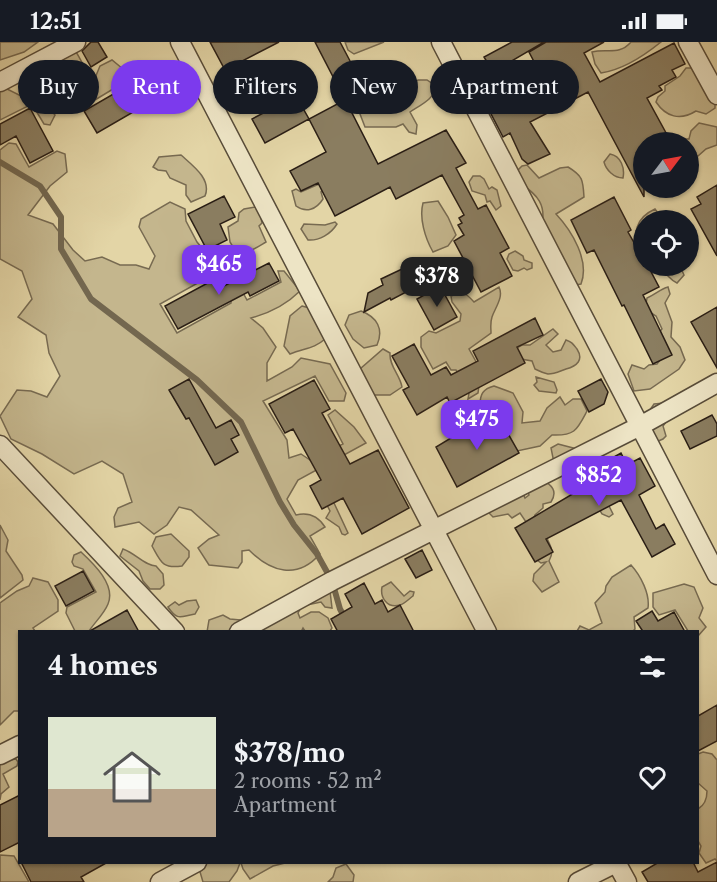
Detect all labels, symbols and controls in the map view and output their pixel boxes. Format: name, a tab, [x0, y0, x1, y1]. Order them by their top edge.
text: 12:51	[30, 8, 81, 35]
chip: Buy	[18, 60, 99, 114]
chip: Rent	[111, 60, 201, 114]
chip: Filters	[213, 60, 318, 114]
chip: New	[330, 60, 418, 114]
chip: Apartment	[430, 60, 579, 114]
north arrow	[633, 132, 699, 198]
map controls	[633, 132, 699, 276]
button: locate	[633, 210, 699, 276]
pin: $465	[183, 245, 255, 296]
text: $465	[196, 252, 242, 276]
pin: $378	[401, 257, 473, 308]
text: $378	[414, 264, 460, 288]
pin: $475	[441, 400, 513, 451]
text: $475	[455, 407, 499, 431]
pin: $852	[563, 456, 635, 507]
text: $852	[576, 463, 622, 487]
text: 4 homes	[48, 650, 158, 682]
icon: filters	[636, 650, 669, 683]
text: $378/mo	[234, 737, 345, 769]
icon: home	[96, 741, 168, 813]
icon: heart	[636, 761, 669, 794]
text: 2 rooms · 52 m²	[234, 769, 382, 793]
text: Apartment	[234, 793, 337, 817]

